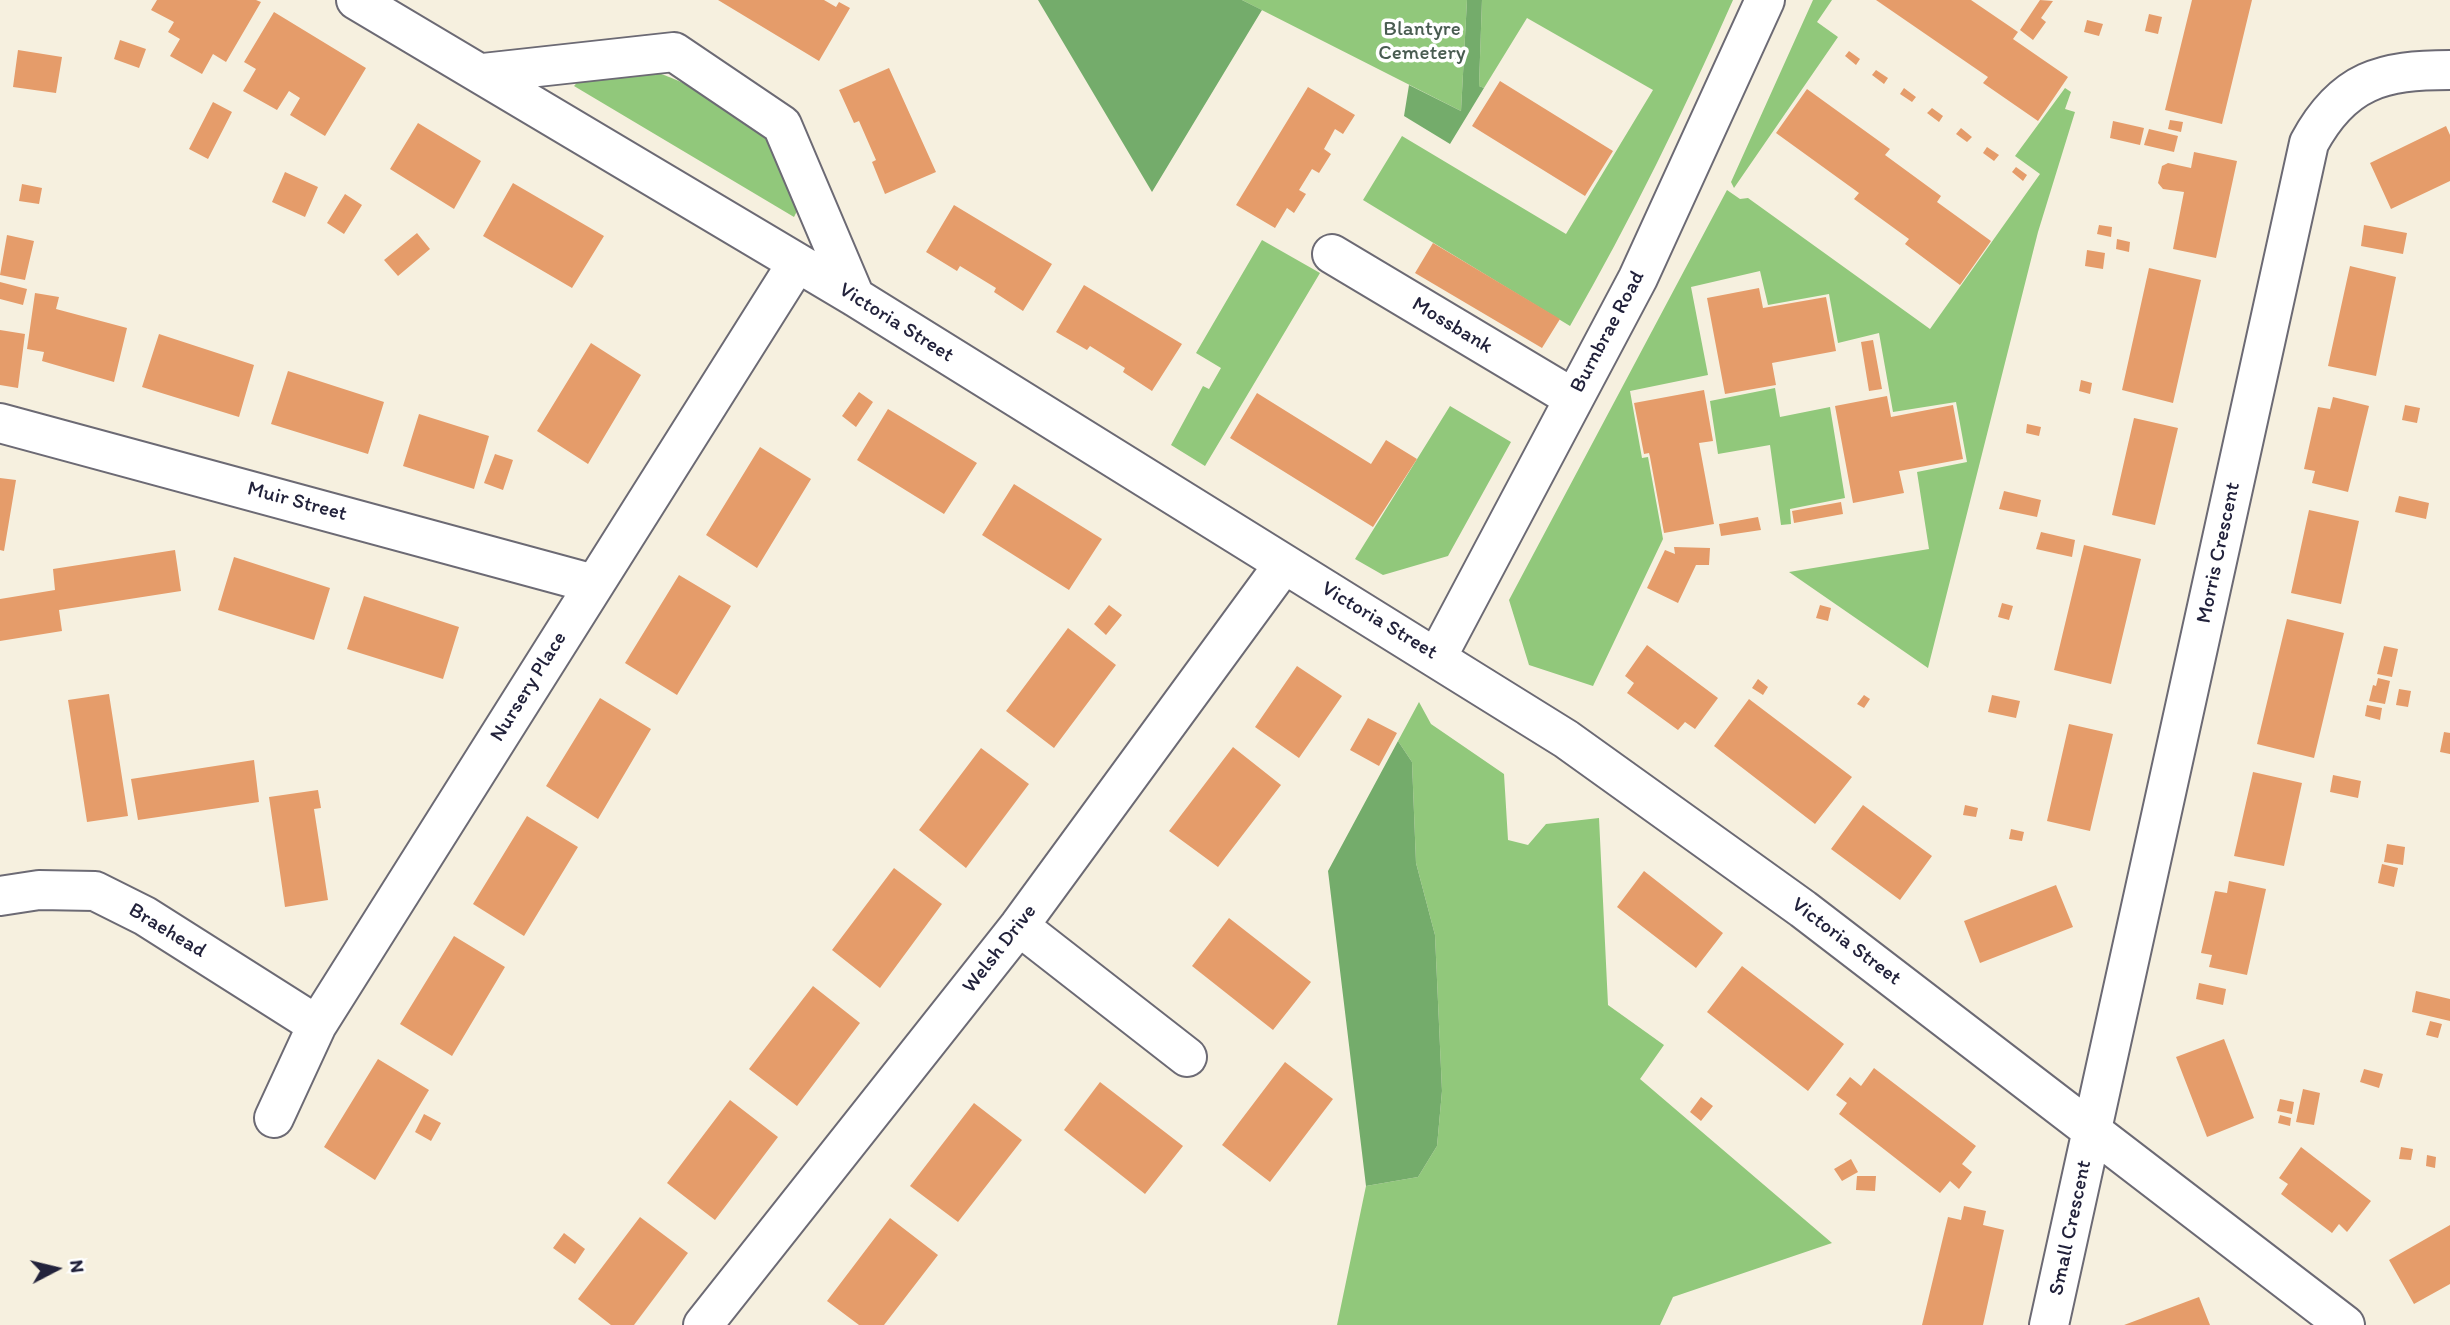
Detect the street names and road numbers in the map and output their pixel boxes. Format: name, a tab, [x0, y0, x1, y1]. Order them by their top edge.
street label: Burnbrae Road	[1565, 267, 1651, 397]
street label: Victoria Street	[834, 278, 958, 368]
street label: Mossbank	[1407, 292, 1497, 360]
street label: Muir Street	[244, 477, 350, 527]
street label: Morris Crescent	[2192, 480, 2246, 626]
street label: Victoria Street	[1316, 576, 1442, 666]
street label: Nursery Place	[485, 627, 573, 747]
street label: Victoria Street	[1786, 893, 1906, 991]
street label: Braehead	[124, 898, 210, 964]
street label: Welsh Drive	[958, 900, 1042, 998]
street label: Small Crescent	[2044, 1158, 2098, 1298]

